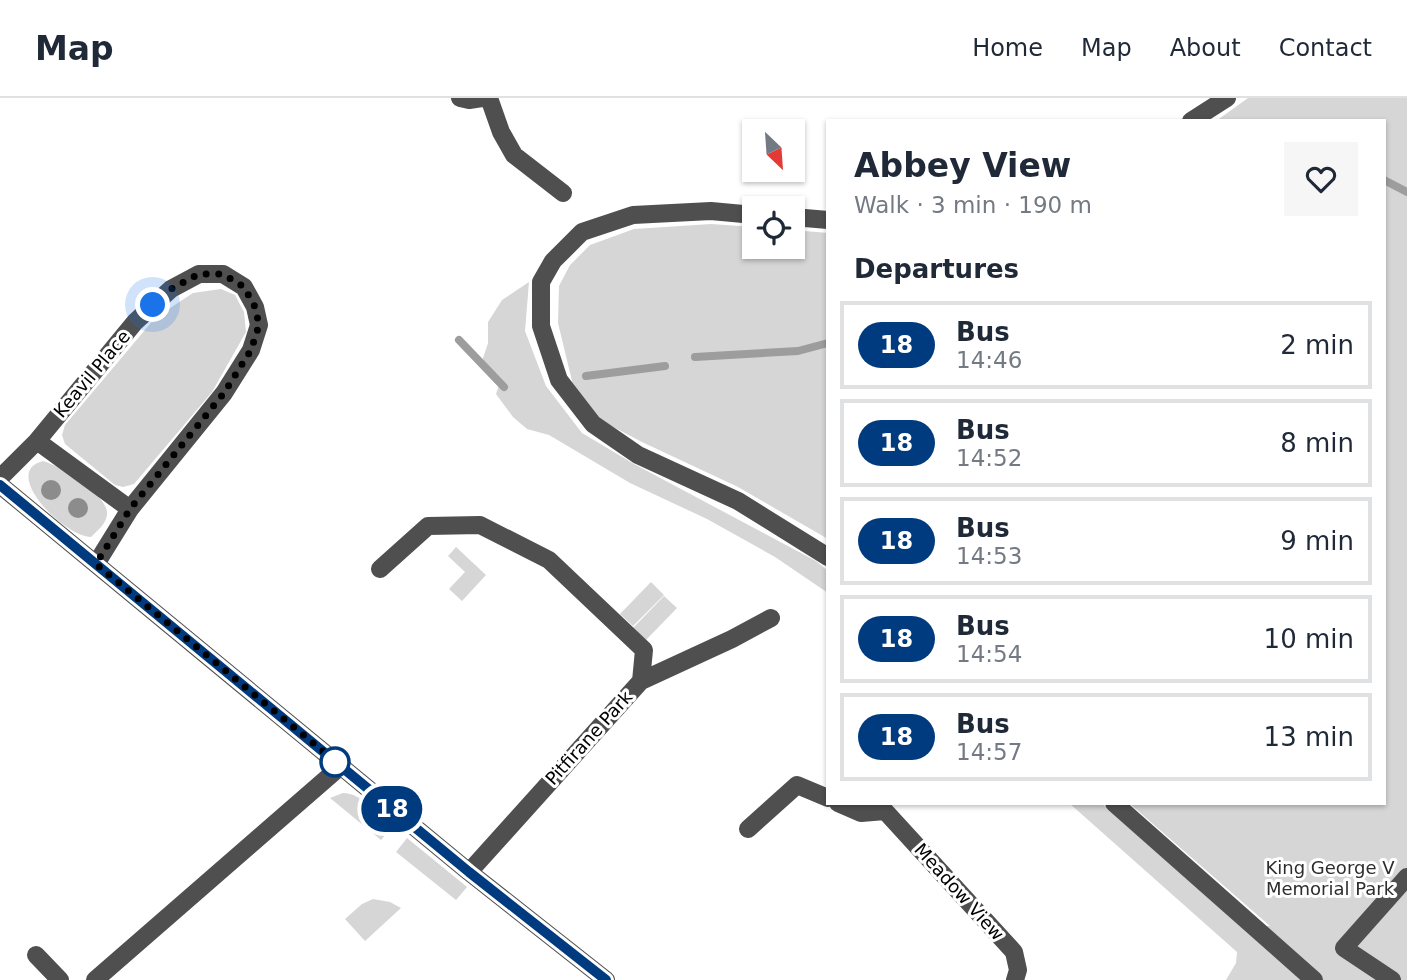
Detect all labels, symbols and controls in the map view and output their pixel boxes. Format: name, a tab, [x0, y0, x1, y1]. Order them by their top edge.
text: Map	[35, 29, 114, 68]
text: Home	[972, 34, 1043, 62]
text: Map	[1081, 34, 1132, 62]
text: About	[1170, 34, 1241, 62]
text: Contact	[1279, 34, 1372, 62]
north arrow	[742, 119, 805, 182]
map controls	[742, 119, 805, 259]
button: heart	[1284, 142, 1358, 216]
text: Abbey View	[854, 146, 1071, 185]
text: Walk · 3 min · 190 m	[854, 192, 1092, 218]
button: locate	[742, 196, 805, 259]
text: Departures	[854, 254, 1019, 284]
your location	[135, 287, 170, 322]
text: Bus	[956, 317, 1010, 347]
street label: Keavil Place	[49, 326, 134, 422]
text: 2 min	[1280, 330, 1354, 360]
text: 18	[880, 331, 913, 359]
text: 14:46	[956, 347, 1022, 373]
text: Bus	[956, 415, 1010, 445]
text: 8 min	[1280, 428, 1354, 458]
text: 18	[880, 429, 913, 457]
text: 14:52	[956, 445, 1022, 471]
text: Bus	[956, 513, 1010, 543]
text: 9 min	[1280, 526, 1354, 556]
text: 18	[880, 527, 913, 555]
text: 14:53	[956, 543, 1022, 569]
text: Bus	[956, 611, 1010, 641]
text: 10 min	[1264, 624, 1354, 654]
text: 18	[880, 625, 913, 653]
text: 14:54	[956, 641, 1022, 667]
street label: Pitfirane Park	[541, 686, 637, 789]
text: Bus	[956, 709, 1010, 739]
text: 13 min	[1264, 722, 1354, 752]
text: 18	[880, 723, 913, 751]
text: 14:57	[956, 739, 1022, 765]
unlabelled marker	[320, 747, 350, 777]
line badge: 18	[360, 786, 424, 832]
text: 18	[375, 795, 409, 823]
street label: Meadow View	[910, 839, 1008, 944]
park label: King George V Memorial Park	[1265, 857, 1395, 899]

